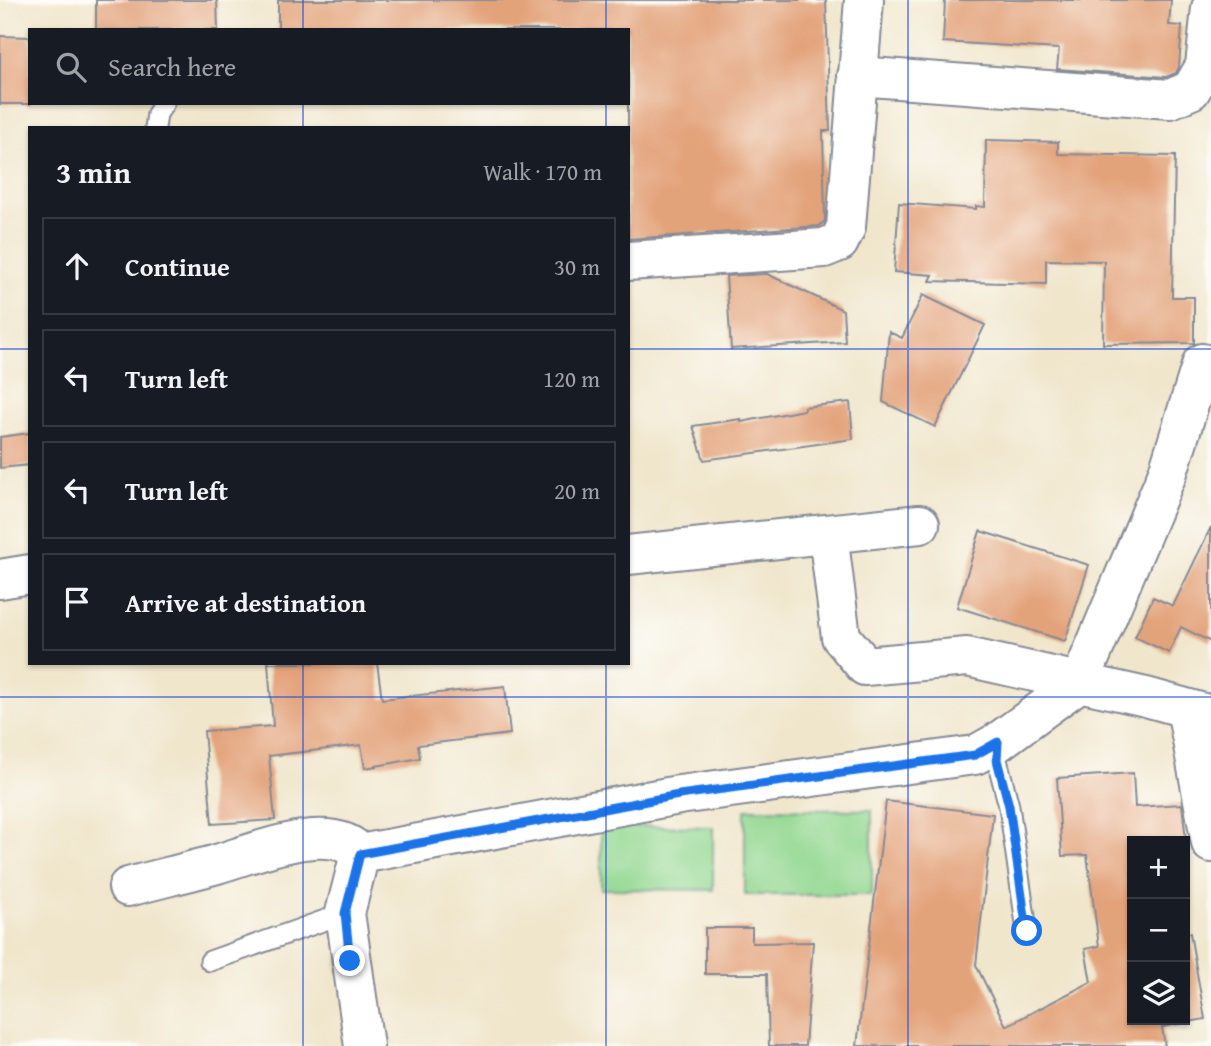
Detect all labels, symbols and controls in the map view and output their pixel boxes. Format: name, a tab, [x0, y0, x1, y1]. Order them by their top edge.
search box	[28, 28, 630, 105]
text: Search here	[108, 47, 236, 86]
icon: search	[52, 48, 90, 86]
text: 3 min	[56, 150, 131, 194]
text: Walk · 170 m	[483, 155, 602, 188]
icon: ahead	[58, 247, 96, 285]
text: Continue	[125, 247, 230, 286]
text: 30 m	[554, 250, 600, 283]
icon: left	[58, 359, 96, 397]
text: Turn left	[125, 359, 228, 398]
text: 120 m	[543, 362, 600, 395]
icon: left	[58, 471, 96, 509]
text: Turn left	[125, 471, 228, 510]
text: 20 m	[554, 474, 600, 507]
icon: arrive	[58, 583, 96, 621]
text: Arrive at destination	[125, 583, 366, 622]
map controls	[1127, 836, 1190, 1025]
button: +	[1127, 836, 1190, 899]
button: −	[1127, 899, 1190, 962]
route start	[1011, 915, 1042, 946]
route end	[334, 945, 365, 976]
button: layers	[1127, 962, 1190, 1025]

